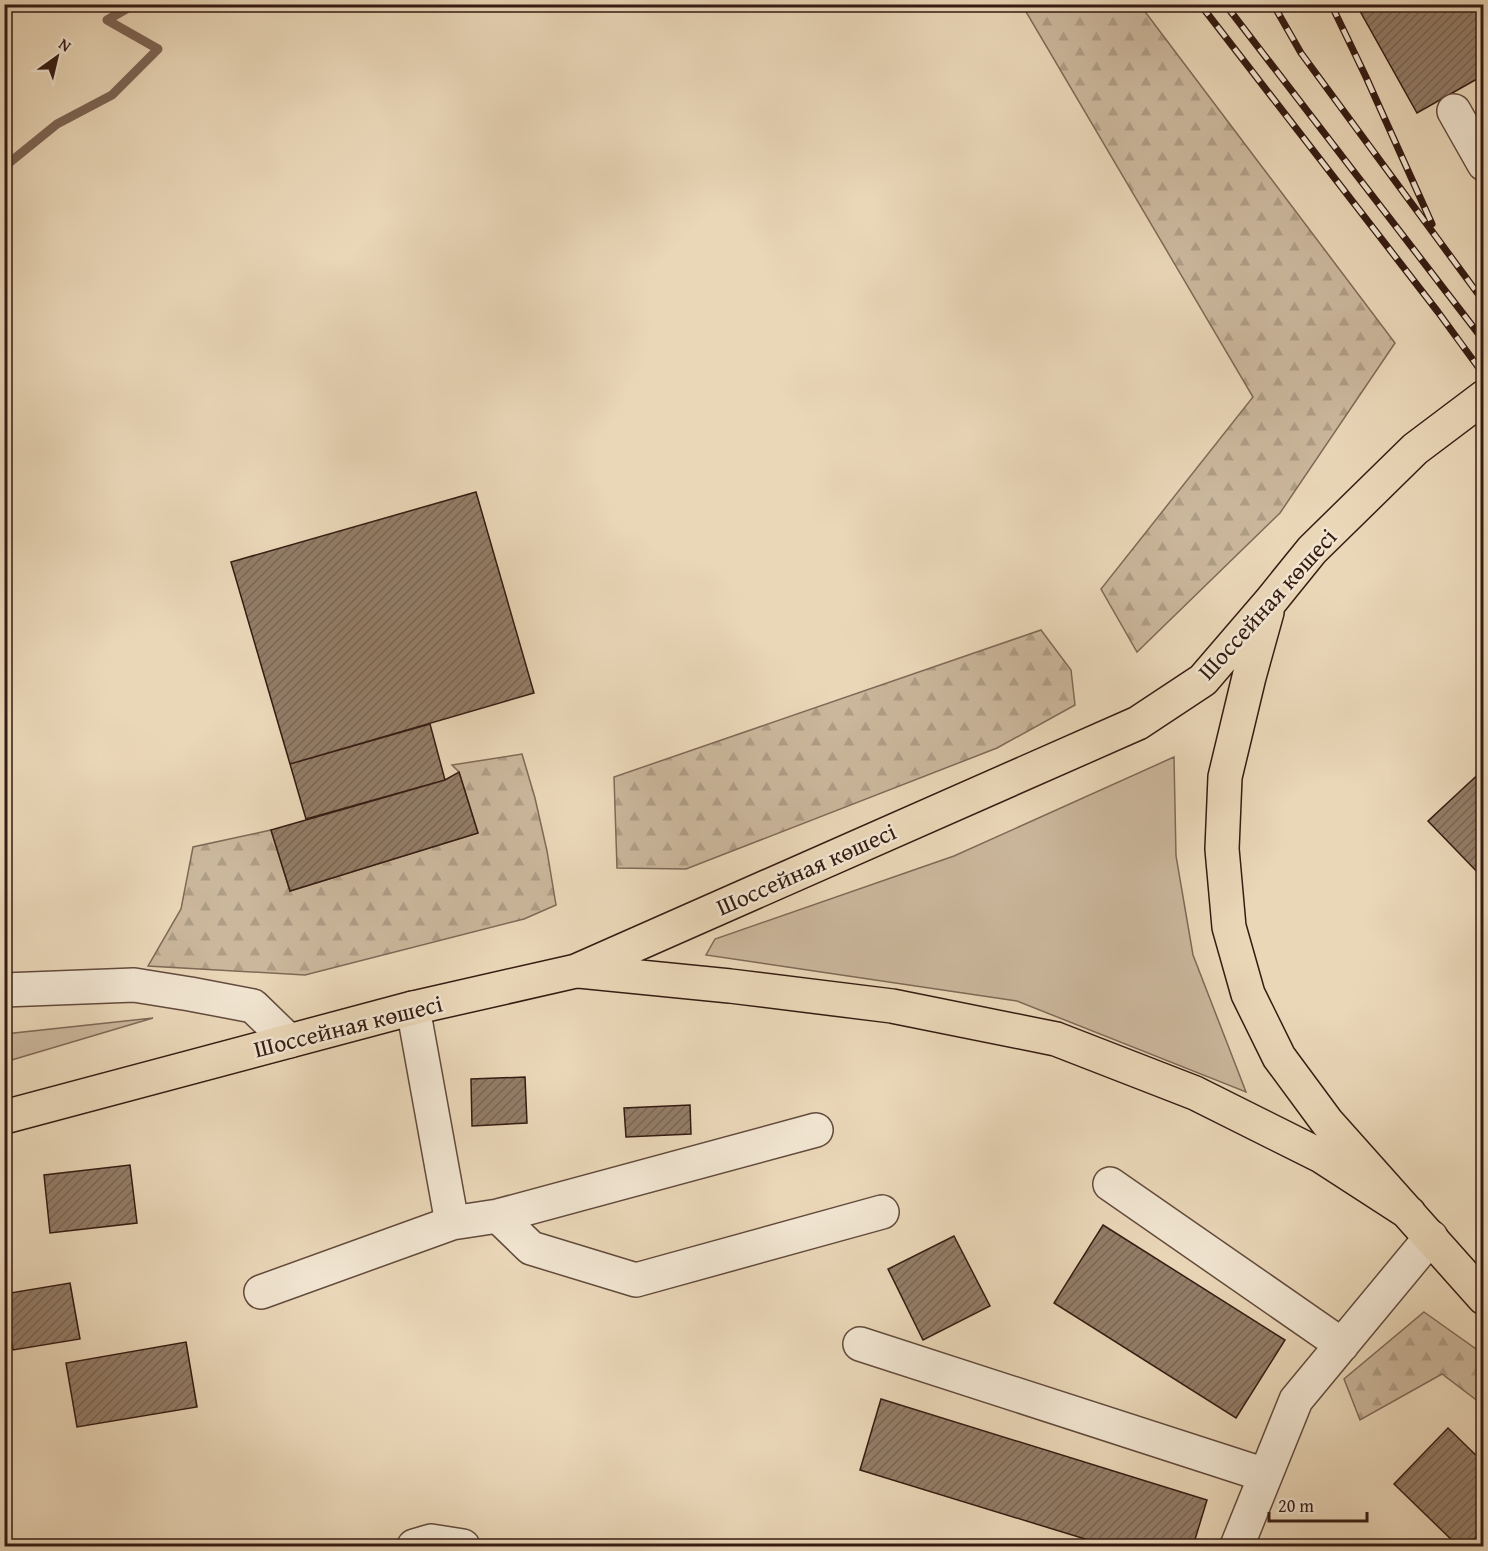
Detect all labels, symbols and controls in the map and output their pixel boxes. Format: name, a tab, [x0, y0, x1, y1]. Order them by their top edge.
north arrow	[27, 27, 87, 87]
text: N	[54, 32, 77, 58]
street label: Шоссейная көшесі	[1189, 520, 1345, 688]
street label: Шоссейная көшесі	[710, 814, 902, 924]
street label: Шоссейная көшесі	[250, 986, 446, 1066]
scale bar	[1269, 1485, 1366, 1523]
text: 20 m	[1278, 1492, 1314, 1519]

